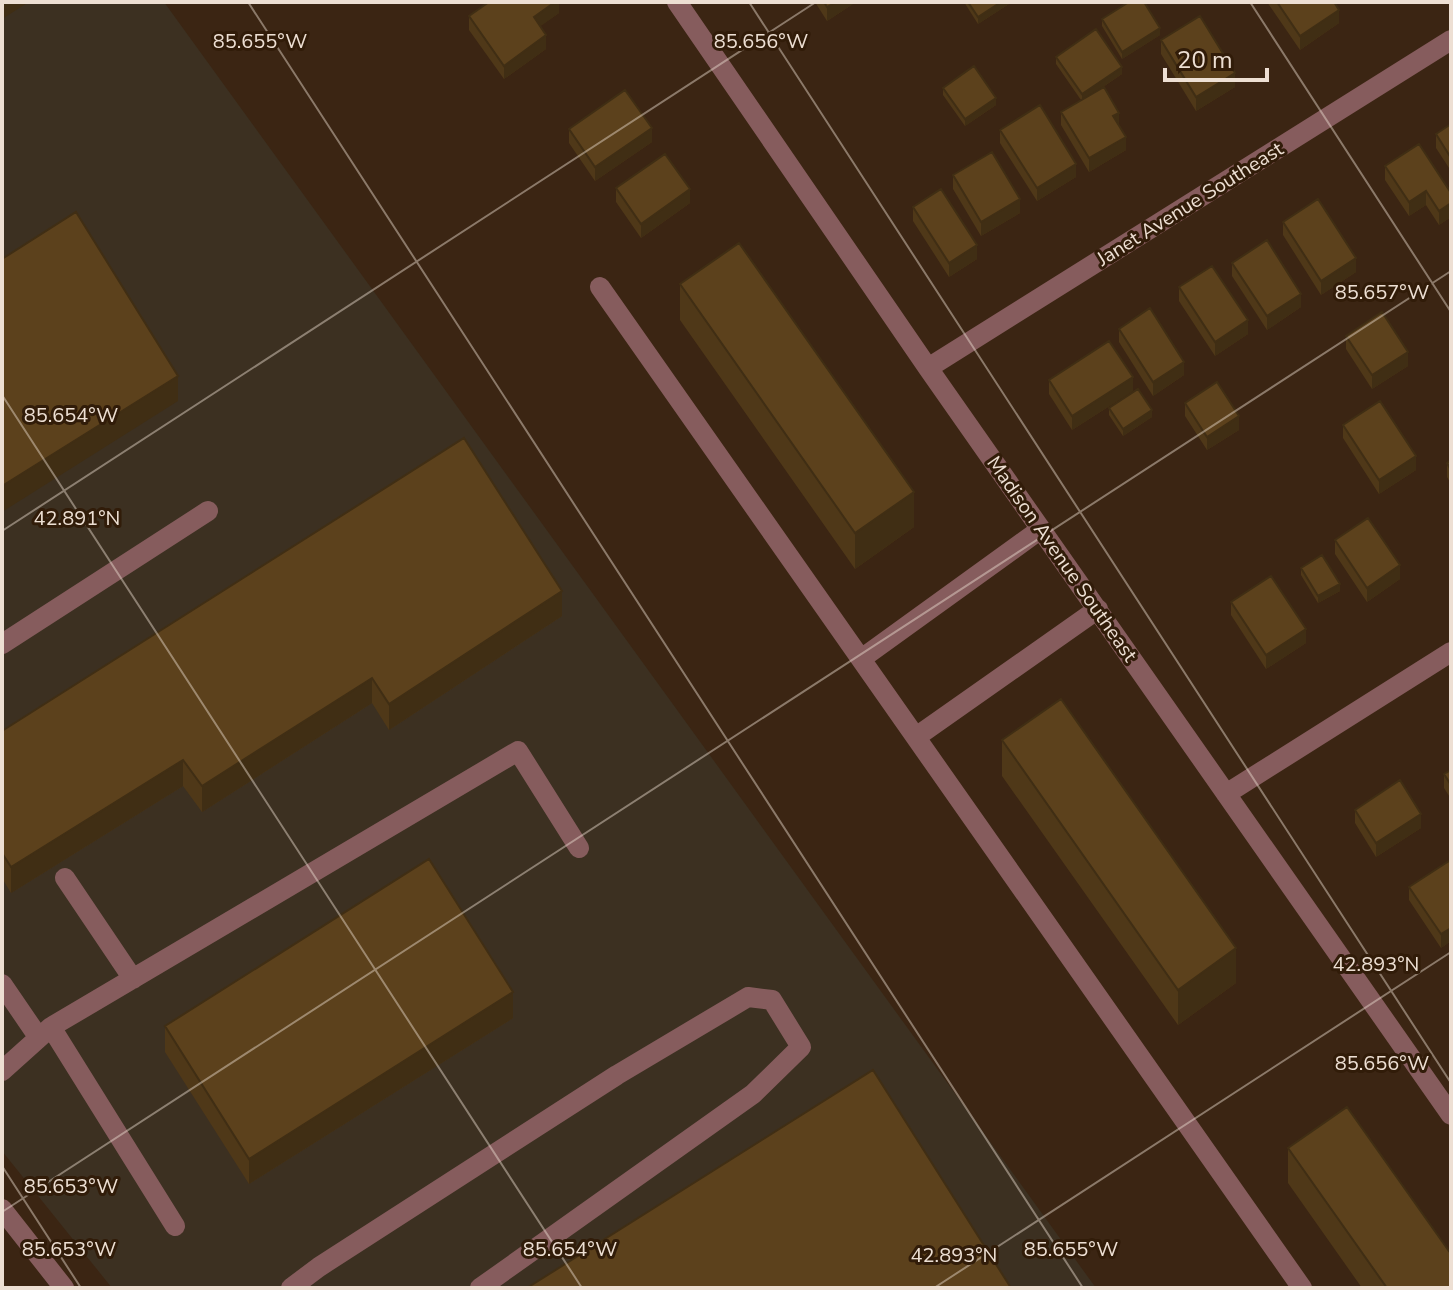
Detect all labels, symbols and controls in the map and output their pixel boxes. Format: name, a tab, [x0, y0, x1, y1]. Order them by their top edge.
text: 85.655°W	[213, 28, 307, 55]
text: 85.656°W	[714, 28, 808, 55]
scale bar	[1165, 32, 1267, 82]
text: 20 m	[1177, 44, 1233, 76]
street label: Janet Avenue Southeast	[1091, 135, 1289, 273]
text: 85.657°W	[1335, 279, 1429, 306]
text: 85.654°W	[24, 402, 118, 429]
street label: Madison Avenue Southeast	[981, 451, 1144, 668]
text: 42.891°N	[34, 505, 120, 532]
text: 42.893°N	[1333, 951, 1419, 978]
text: 85.656°W	[1335, 1050, 1429, 1077]
text: 85.653°W	[24, 1173, 118, 1200]
text: 85.653°W	[22, 1236, 116, 1263]
text: 85.654°W	[523, 1236, 617, 1263]
text: 85.655°W	[1024, 1236, 1118, 1263]
text: 42.893°N	[911, 1242, 997, 1269]

